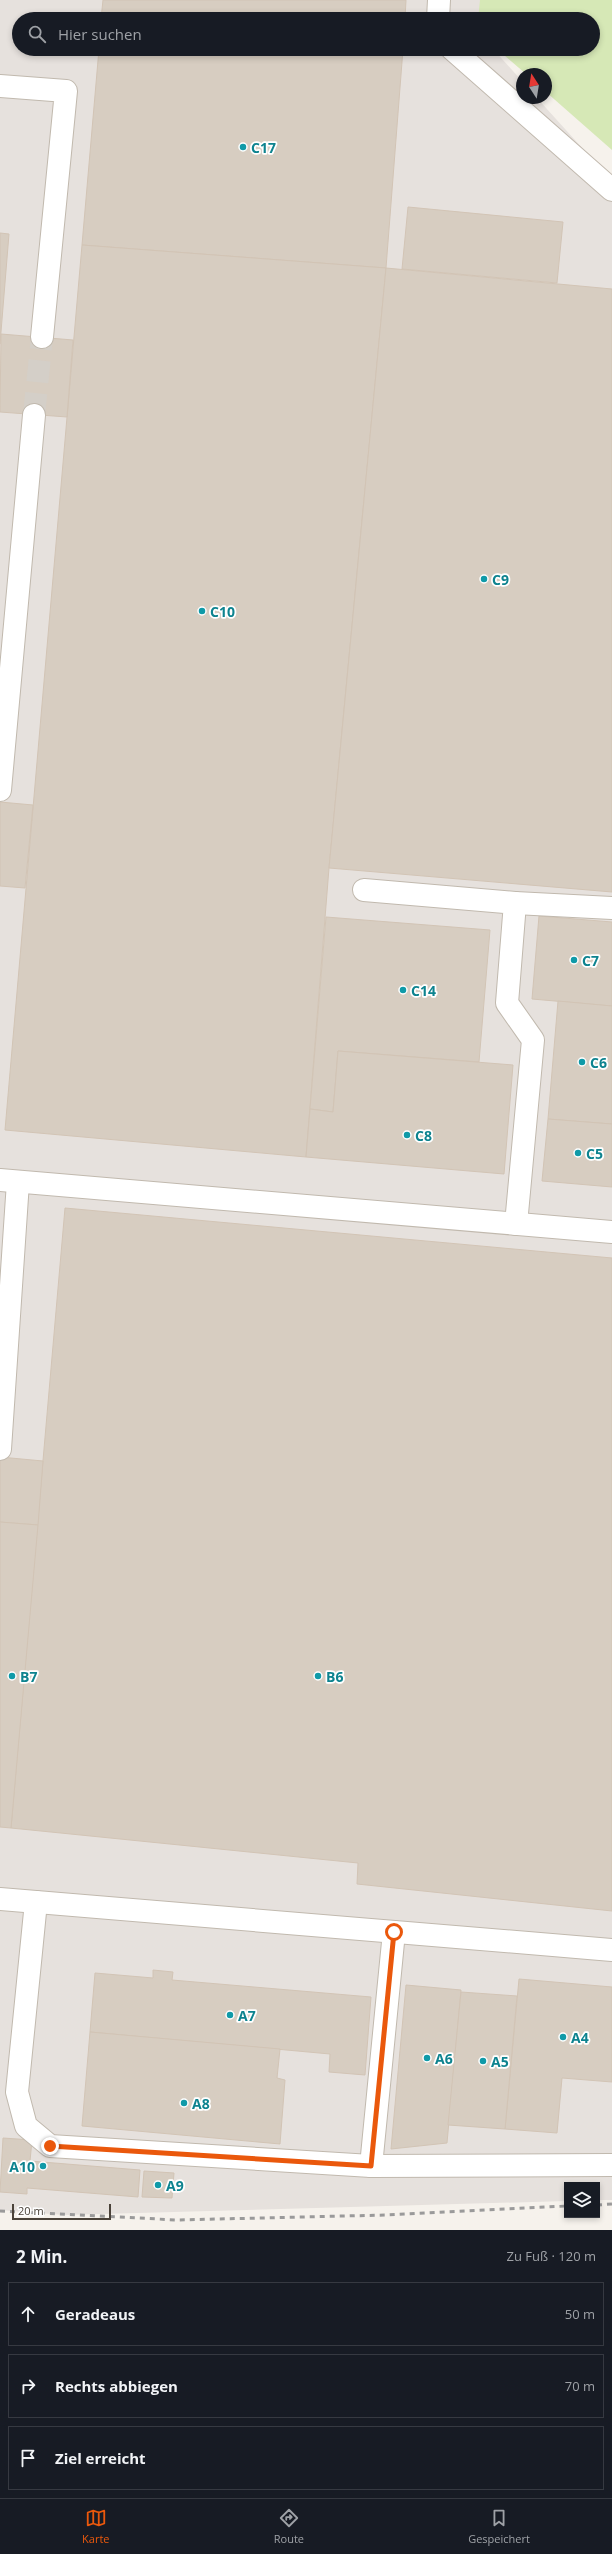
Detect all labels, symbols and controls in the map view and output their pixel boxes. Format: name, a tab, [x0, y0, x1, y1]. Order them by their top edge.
search box	[12, 12, 600, 56]
icon: search	[26, 23, 48, 45]
text: Hier suchen	[58, 24, 142, 44]
north arrow	[516, 68, 552, 104]
place label: C17	[251, 138, 276, 157]
marker: C17	[238, 142, 248, 152]
place label: C9	[492, 570, 509, 589]
marker: C9	[479, 574, 489, 584]
place label: C10	[210, 602, 235, 621]
marker: C10	[197, 606, 207, 616]
place label: C7	[582, 951, 599, 970]
marker: C7	[569, 955, 579, 965]
place label: C14	[411, 981, 436, 1000]
marker: C14	[398, 985, 408, 995]
place label: C6	[590, 1053, 607, 1072]
marker: C6	[577, 1057, 587, 1067]
place label: C8	[415, 1126, 432, 1145]
marker: C8	[402, 1130, 412, 1140]
place label: C5	[586, 1144, 603, 1163]
marker: C5	[573, 1148, 583, 1158]
place label: B7	[20, 1667, 37, 1686]
place label: B6	[326, 1667, 343, 1686]
marker: B7	[7, 1671, 17, 1681]
marker: B6	[313, 1671, 323, 1681]
route start	[385, 1923, 403, 1941]
place label: A7	[238, 2006, 256, 2025]
marker: A7	[225, 2010, 235, 2020]
place label: A4	[571, 2028, 589, 2047]
marker: A4	[558, 2032, 568, 2042]
place label: A6	[435, 2049, 453, 2068]
place label: A5	[491, 2052, 509, 2071]
marker: A6	[422, 2053, 432, 2063]
marker: A5	[478, 2056, 488, 2066]
place label: A8	[192, 2094, 210, 2113]
marker: A8	[179, 2098, 189, 2108]
route end	[41, 2137, 59, 2155]
place label: A10	[9, 2157, 35, 2176]
marker: A10	[38, 2161, 48, 2171]
place label: A9	[166, 2176, 184, 2195]
marker: A9	[153, 2180, 163, 2190]
map controls	[564, 2182, 600, 2218]
button: layers	[564, 2182, 600, 2218]
scale bar	[12, 2202, 111, 2221]
text: 20 m	[18, 2203, 44, 2218]
text: 2 Min.	[16, 2245, 67, 2268]
text: Zu Fuß · 120 m	[507, 2247, 596, 2265]
icon: ahead	[17, 2303, 39, 2325]
text: Geradeaus	[55, 2304, 135, 2324]
text: 50 m	[565, 2305, 595, 2323]
icon: right	[17, 2375, 39, 2397]
text: Rechts abbiegen	[55, 2376, 178, 2396]
text: 70 m	[565, 2377, 595, 2395]
icon: arrive	[17, 2447, 39, 2469]
text: Ziel erreicht	[55, 2448, 146, 2468]
tab: Karte	[82, 2507, 110, 2546]
tab: Route	[274, 2507, 304, 2546]
tab: Gespeichert	[468, 2507, 530, 2546]

